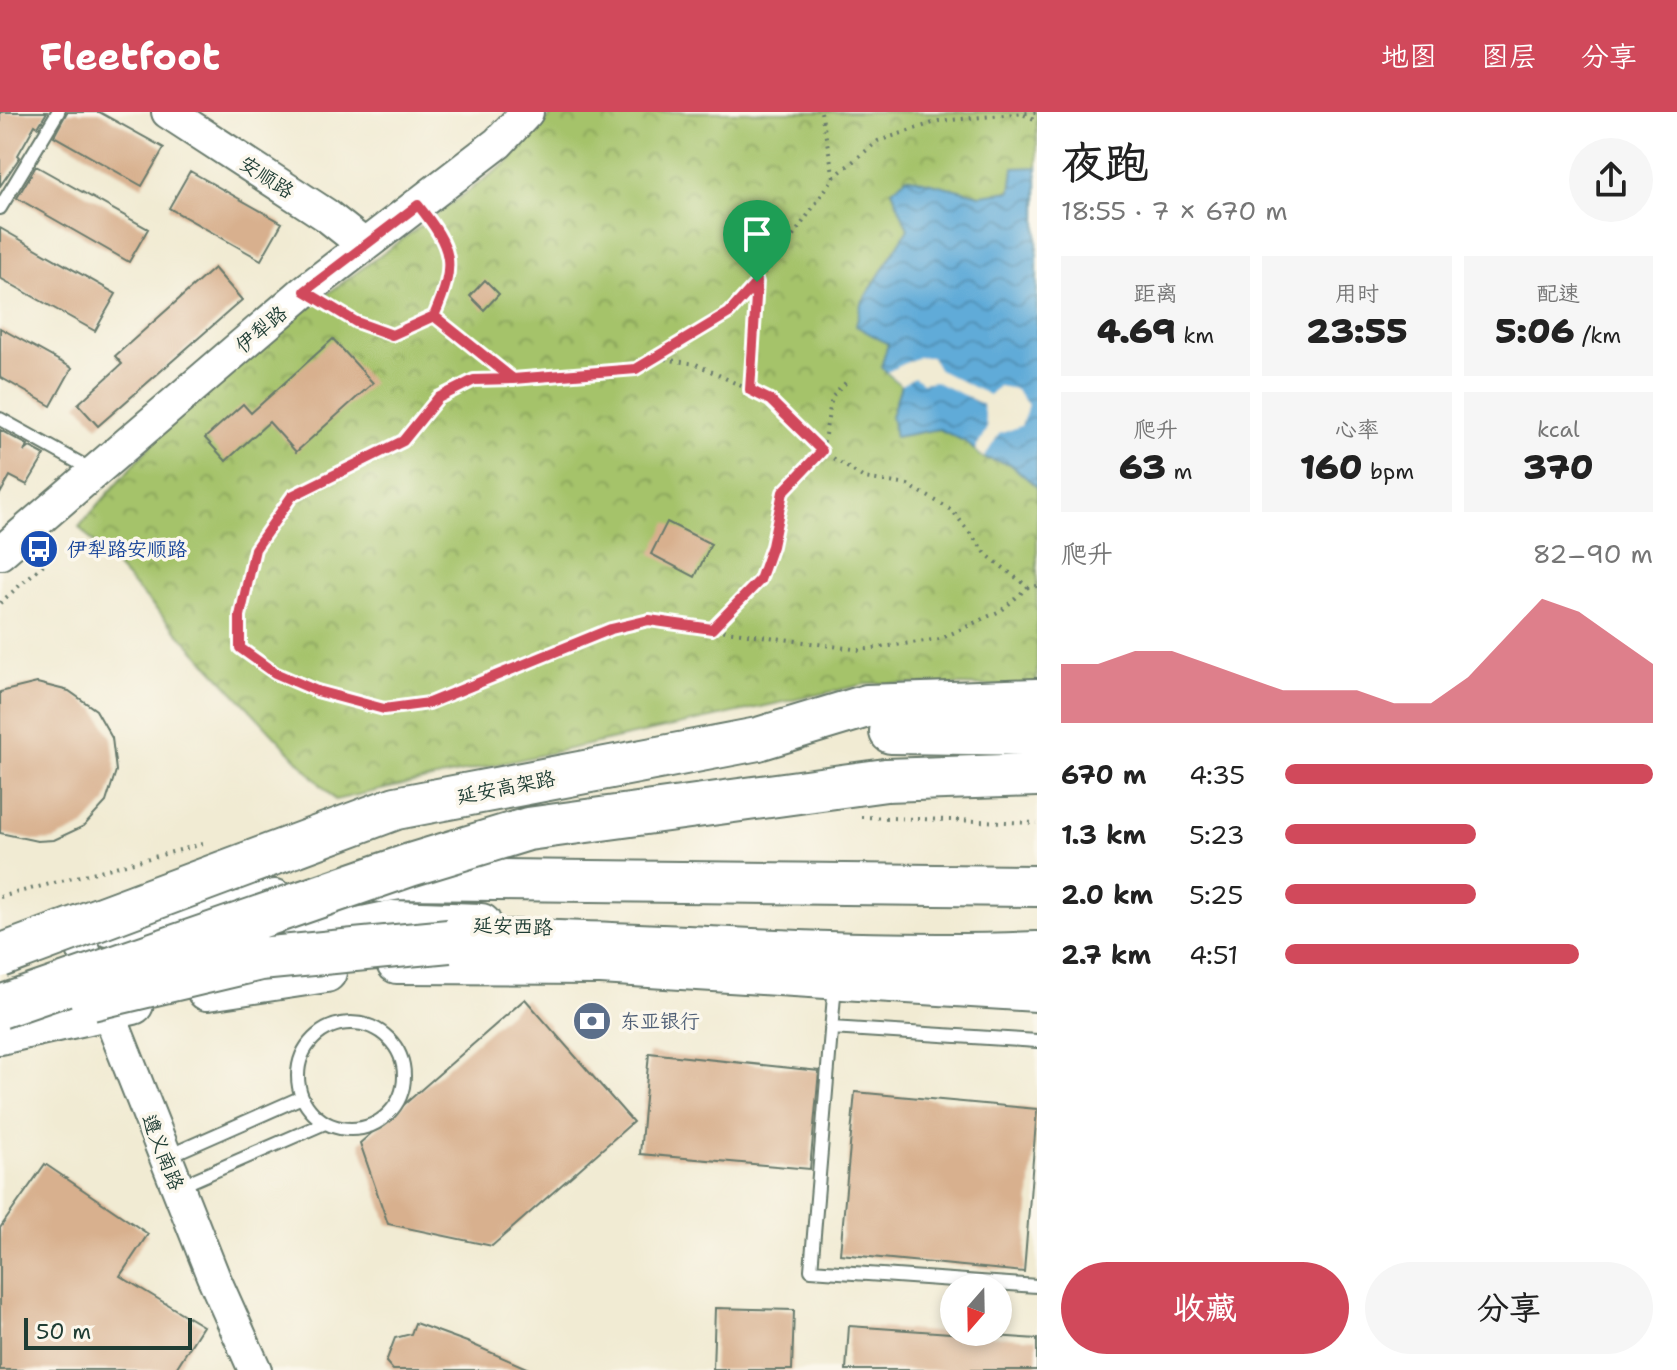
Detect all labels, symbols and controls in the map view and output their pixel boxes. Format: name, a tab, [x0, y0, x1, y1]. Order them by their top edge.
text: Fleetfoot	[40, 31, 220, 82]
text: 地图	[1381, 37, 1437, 75]
text: 图层	[1481, 37, 1537, 75]
text: 分享	[1581, 37, 1637, 75]
text: 夜跑	[1061, 133, 1149, 192]
button: share	[1569, 138, 1653, 222]
street label: 安顺路	[235, 150, 300, 205]
text: 18:55 · 7 × 670 m	[1061, 193, 1288, 228]
pin	[723, 200, 791, 282]
icon: arrive	[735, 212, 779, 256]
text: 距离	[1134, 279, 1178, 308]
text: 用时	[1335, 279, 1379, 308]
text: 配速	[1536, 279, 1580, 308]
street label: 伊犁路	[230, 299, 293, 358]
text: 4.69	[1097, 308, 1176, 354]
text: 23:55	[1306, 308, 1408, 354]
text: 5:06	[1495, 308, 1575, 354]
text: km	[1176, 321, 1214, 350]
text: /km	[1575, 321, 1621, 350]
text: 爬升	[1134, 415, 1178, 444]
text: 心率	[1335, 415, 1379, 444]
text: kcal	[1537, 415, 1580, 444]
text: 63	[1119, 444, 1166, 490]
text: 160	[1300, 444, 1363, 490]
text: 370	[1523, 444, 1594, 490]
text: m	[1166, 457, 1192, 486]
text: bpm	[1363, 457, 1414, 486]
bus stop icon: 伊犁路安顺路	[18, 528, 60, 570]
place label: 伊犁路安顺路	[67, 536, 188, 562]
text: 爬升	[1061, 536, 1113, 571]
text: 82–90 m	[1533, 536, 1653, 571]
text: 670 m	[1061, 757, 1146, 792]
text: 4:35	[1189, 757, 1245, 792]
street label: 延安高架路	[454, 765, 559, 809]
text: 1.3 km	[1061, 817, 1146, 852]
text: 5:23	[1189, 817, 1245, 852]
text: 2.0 km	[1061, 877, 1153, 912]
text: 5:25	[1189, 877, 1243, 912]
street label: 延安西路	[473, 912, 554, 940]
text: 2.7 km	[1061, 937, 1151, 972]
text: 4:51	[1189, 937, 1238, 972]
bank icon: 东亚银行	[571, 1000, 613, 1042]
place label: 东亚银行	[620, 1008, 700, 1034]
street label: 遵义南路	[136, 1110, 190, 1195]
button: 收藏	[1061, 1262, 1349, 1354]
button: 分享	[1365, 1262, 1653, 1354]
north arrow	[940, 1274, 1012, 1346]
map controls	[940, 1274, 1012, 1346]
scale bar	[24, 1314, 192, 1350]
text: 50 m	[36, 1317, 91, 1346]

